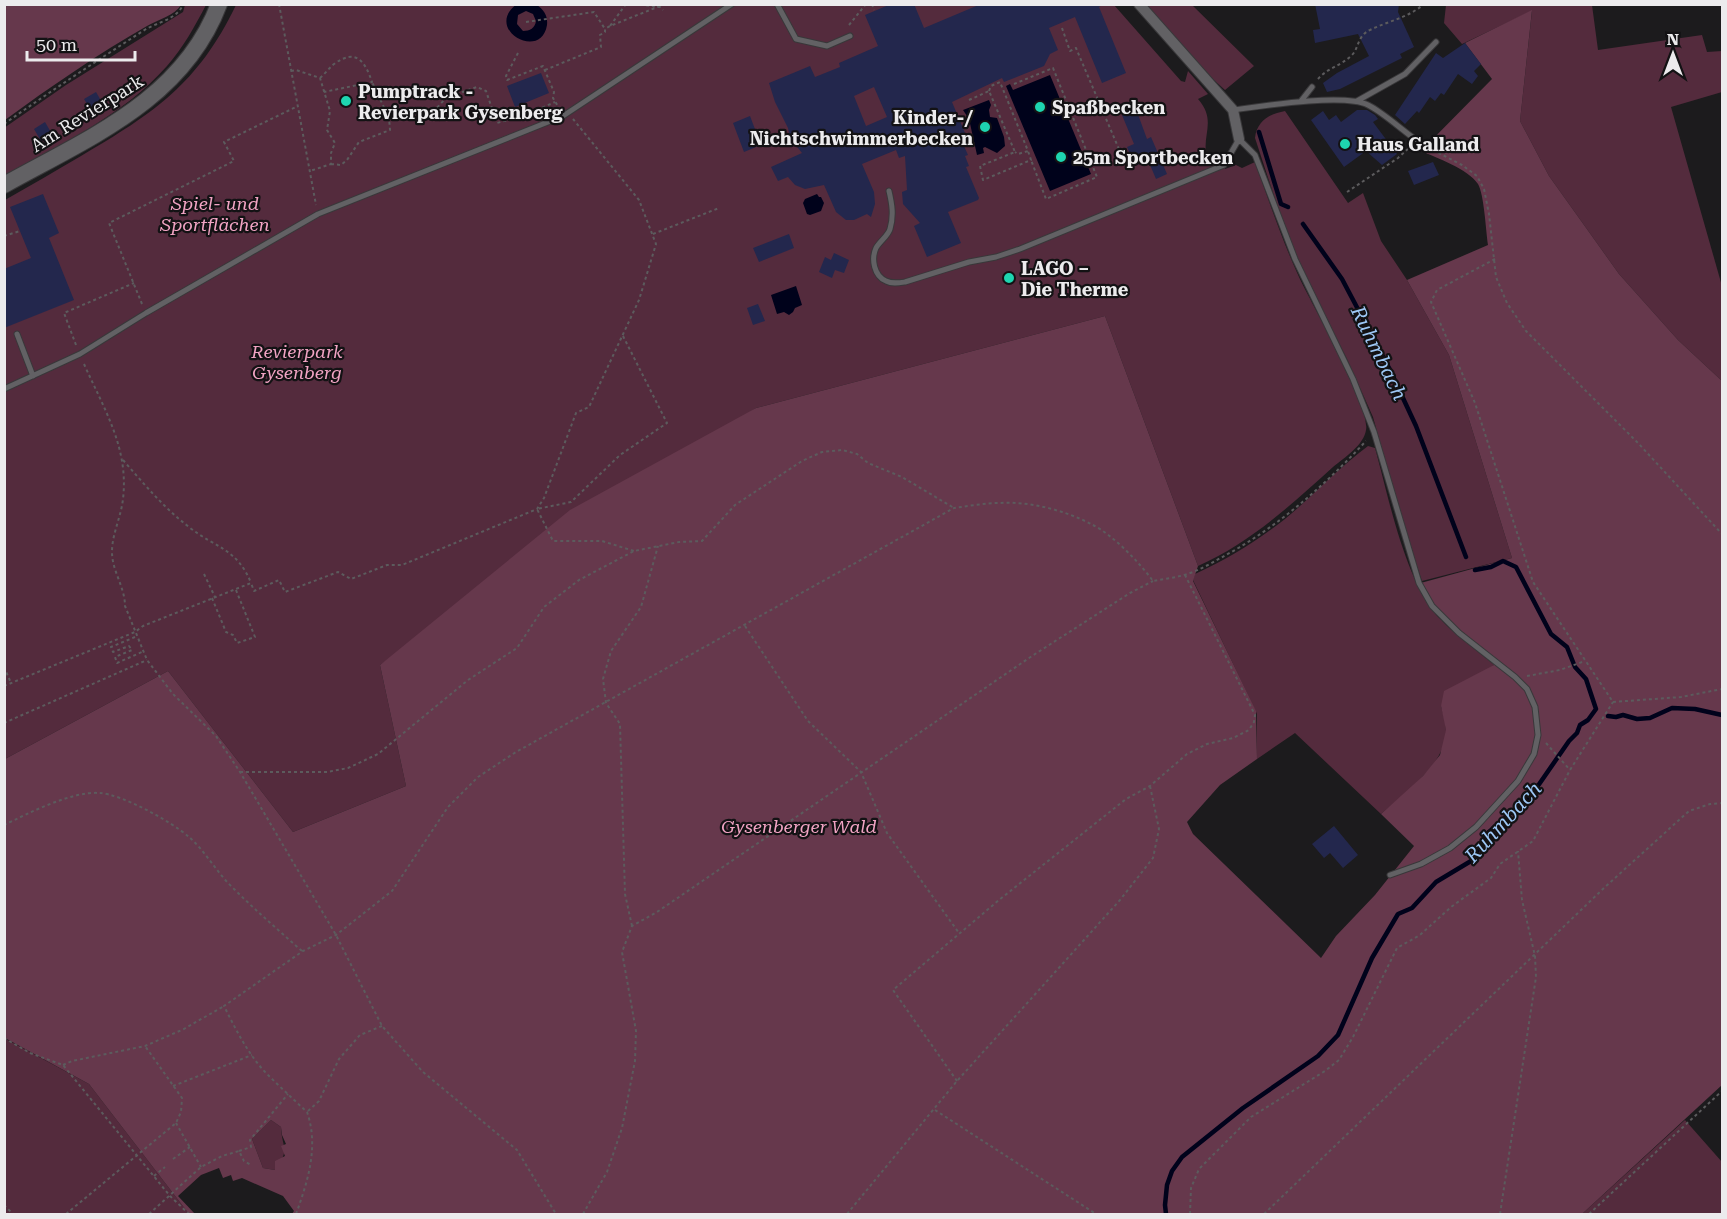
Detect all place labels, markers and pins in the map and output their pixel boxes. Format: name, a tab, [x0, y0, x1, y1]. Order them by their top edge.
place label: Pumptrack - Revierpark Gysenberg	[358, 81, 563, 123]
marker: Pumptrack - Revierpark Gysenberg	[339, 94, 353, 108]
place label: Spaßbecken	[1052, 97, 1165, 118]
marker: Spaßbecken	[1033, 100, 1047, 114]
place label: Kinder-/ Nichtschwimmerbecken	[750, 107, 974, 149]
marker: Kinder-/ Nichtschwimmerbecken	[978, 120, 992, 134]
place label: Haus Galland	[1357, 134, 1479, 155]
marker: Haus Galland	[1338, 137, 1352, 151]
place label: 25m Sportbecken	[1073, 147, 1233, 168]
marker: 25m Sportbecken	[1054, 150, 1068, 164]
place label: LAGO – Die Therme	[1021, 258, 1129, 300]
marker: LAGO – Die Therme	[1002, 271, 1016, 285]

